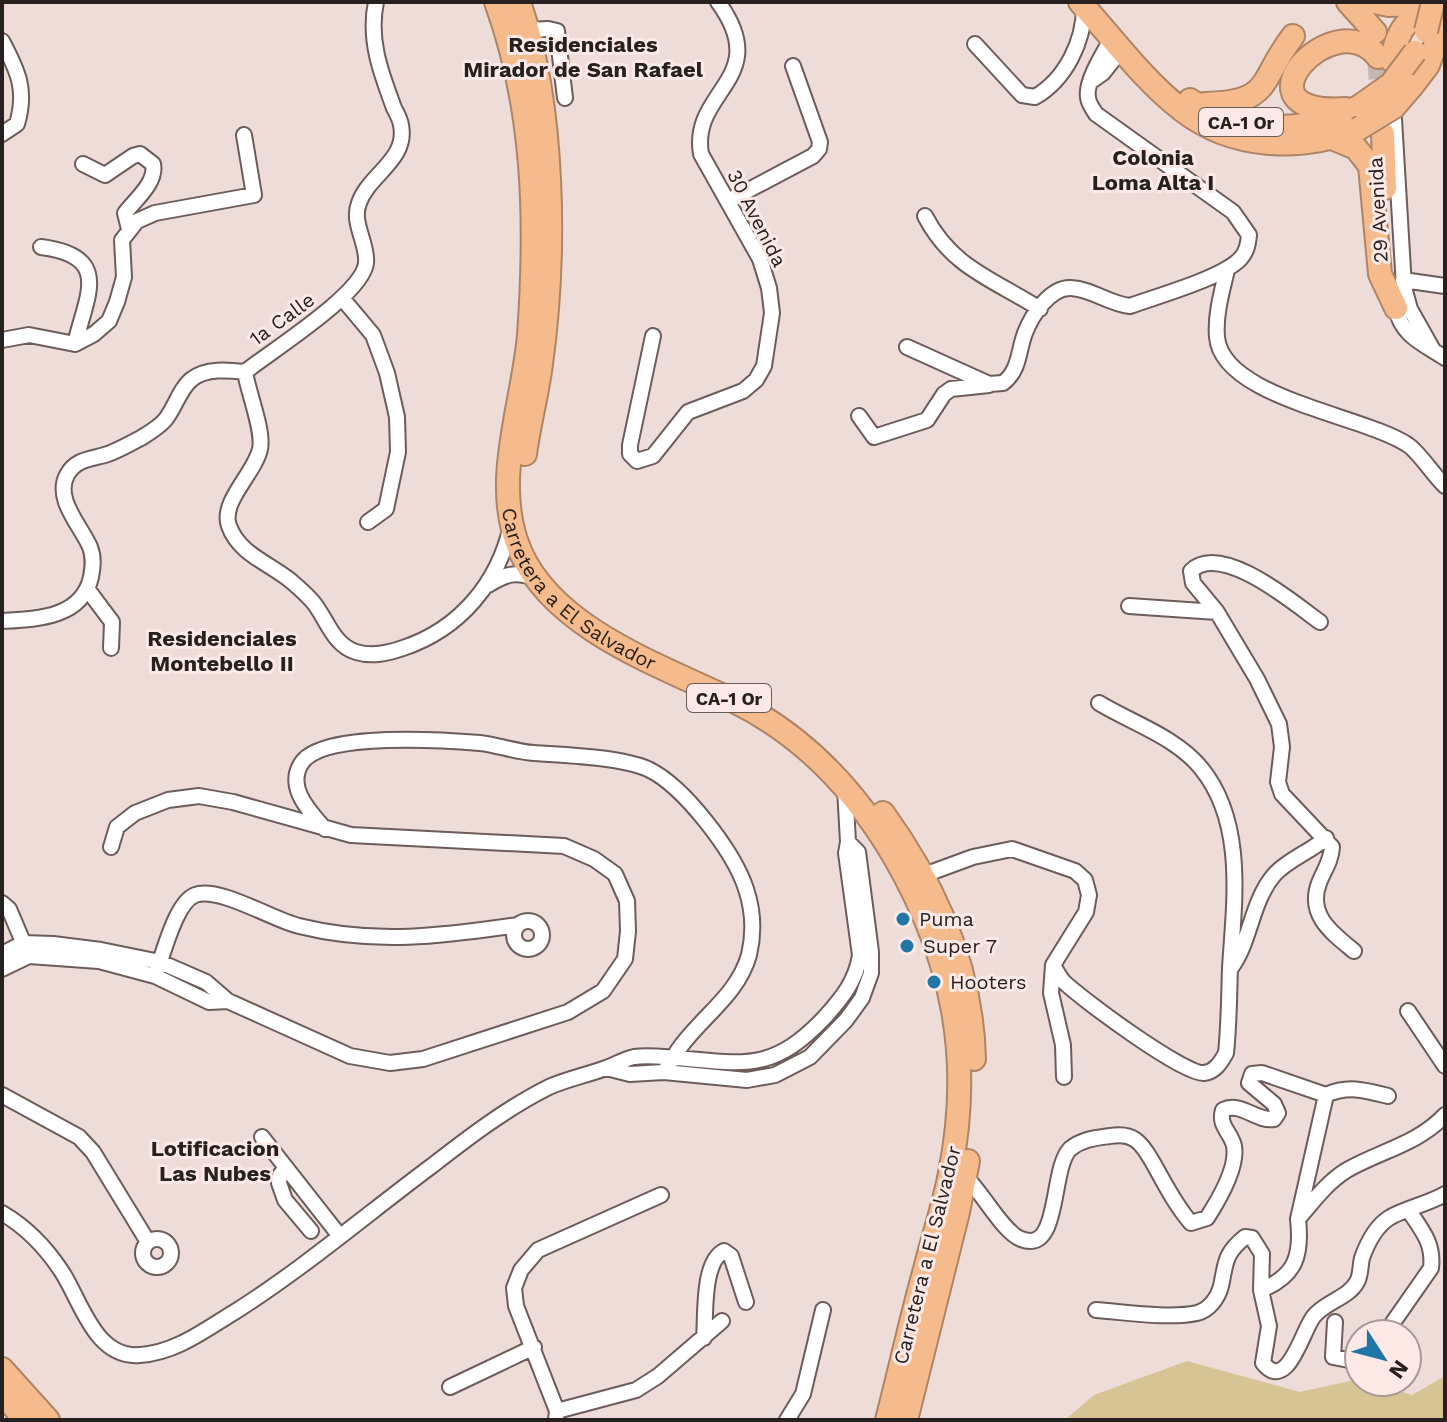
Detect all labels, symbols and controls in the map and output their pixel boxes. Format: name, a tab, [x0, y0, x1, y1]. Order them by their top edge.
district label: Residenciales Mirador de San Rafael	[463, 32, 704, 82]
road number: CA-1 Or	[1199, 108, 1283, 136]
district label: Colonia Loma Alta I	[1092, 145, 1214, 195]
street label: 29 Avenida	[1363, 156, 1393, 264]
street label: 30 Avenida	[722, 165, 792, 271]
street label: 1a Calle	[245, 287, 319, 351]
street label: Carretera a El Salvador	[497, 506, 660, 675]
district label: Residenciales Montebello II	[147, 626, 297, 676]
road number: CA-1 Or	[687, 684, 771, 712]
place label: Puma	[919, 907, 974, 931]
marker: Puma	[894, 910, 912, 928]
place label: Super 7	[923, 934, 997, 958]
marker: Super 7	[898, 937, 916, 955]
place label: Hooters	[950, 970, 1027, 994]
marker: Hooters	[925, 973, 943, 991]
district label: Lotificacion Las Nubes	[151, 1136, 279, 1186]
street label: Carretera a El Salvador	[888, 1143, 966, 1367]
north arrow	[1343, 1318, 1423, 1398]
text: N	[1384, 1356, 1414, 1383]

